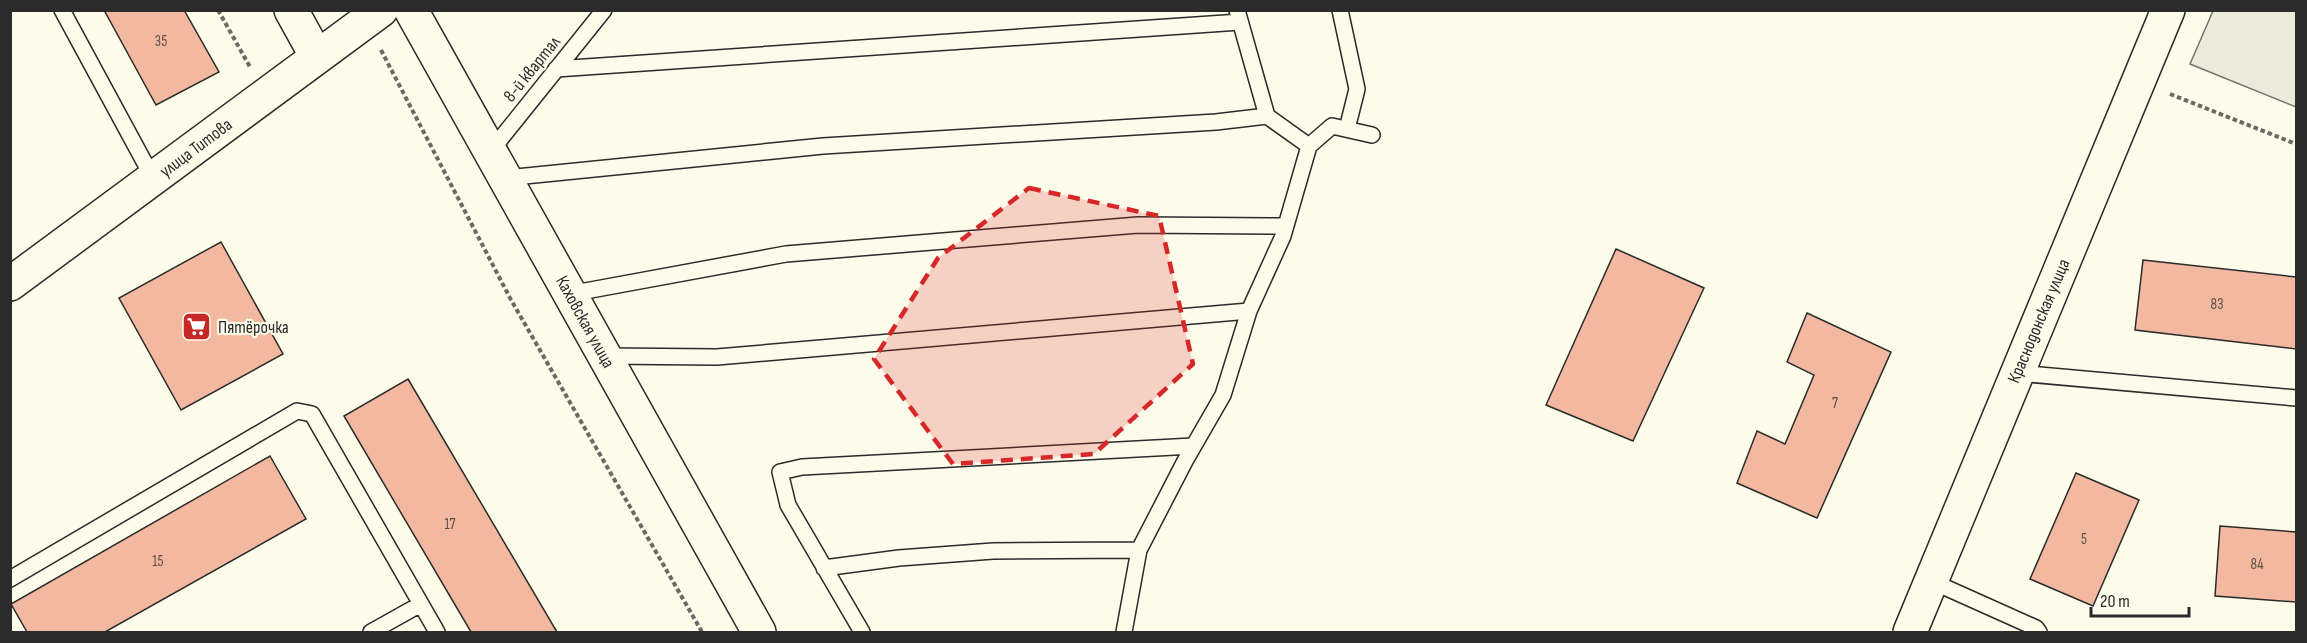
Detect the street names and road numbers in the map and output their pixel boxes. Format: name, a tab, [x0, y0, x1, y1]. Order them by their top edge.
street label: 8-й квартал	[499, 31, 565, 106]
street label: улица Титова	[156, 114, 236, 182]
street label: Краснодонская улица	[2003, 256, 2075, 386]
street label: Каховская улица	[551, 272, 619, 372]

